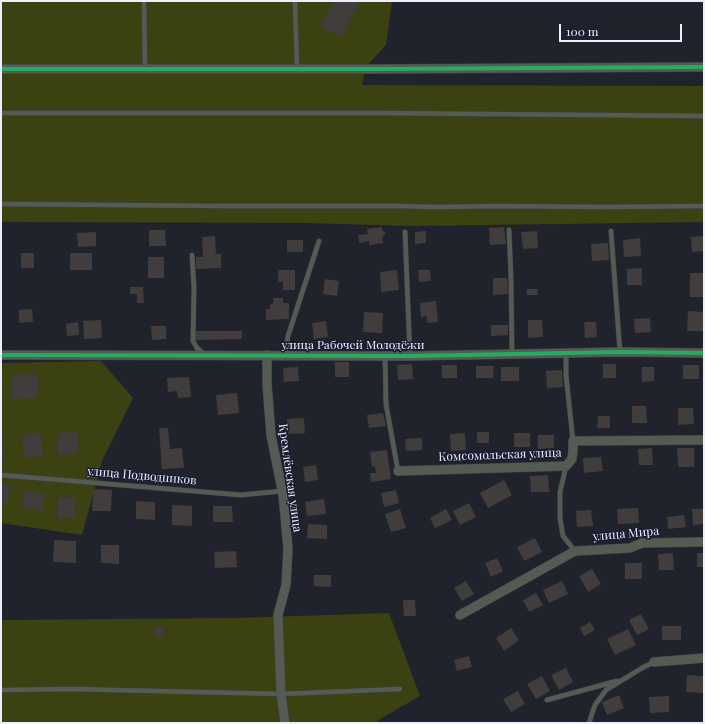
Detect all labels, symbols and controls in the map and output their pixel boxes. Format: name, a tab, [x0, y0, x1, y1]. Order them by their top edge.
scale bar	[561, 16, 684, 42]
text: 100 m	[566, 23, 598, 39]
street label: улица Рабочей Молодёжи	[282, 338, 424, 352]
street label: Кремлёвская улица	[275, 423, 305, 533]
street label: Комсомольская улица	[438, 446, 562, 464]
street label: улица Подводников	[87, 464, 197, 488]
street label: улица Мира	[592, 524, 660, 544]

